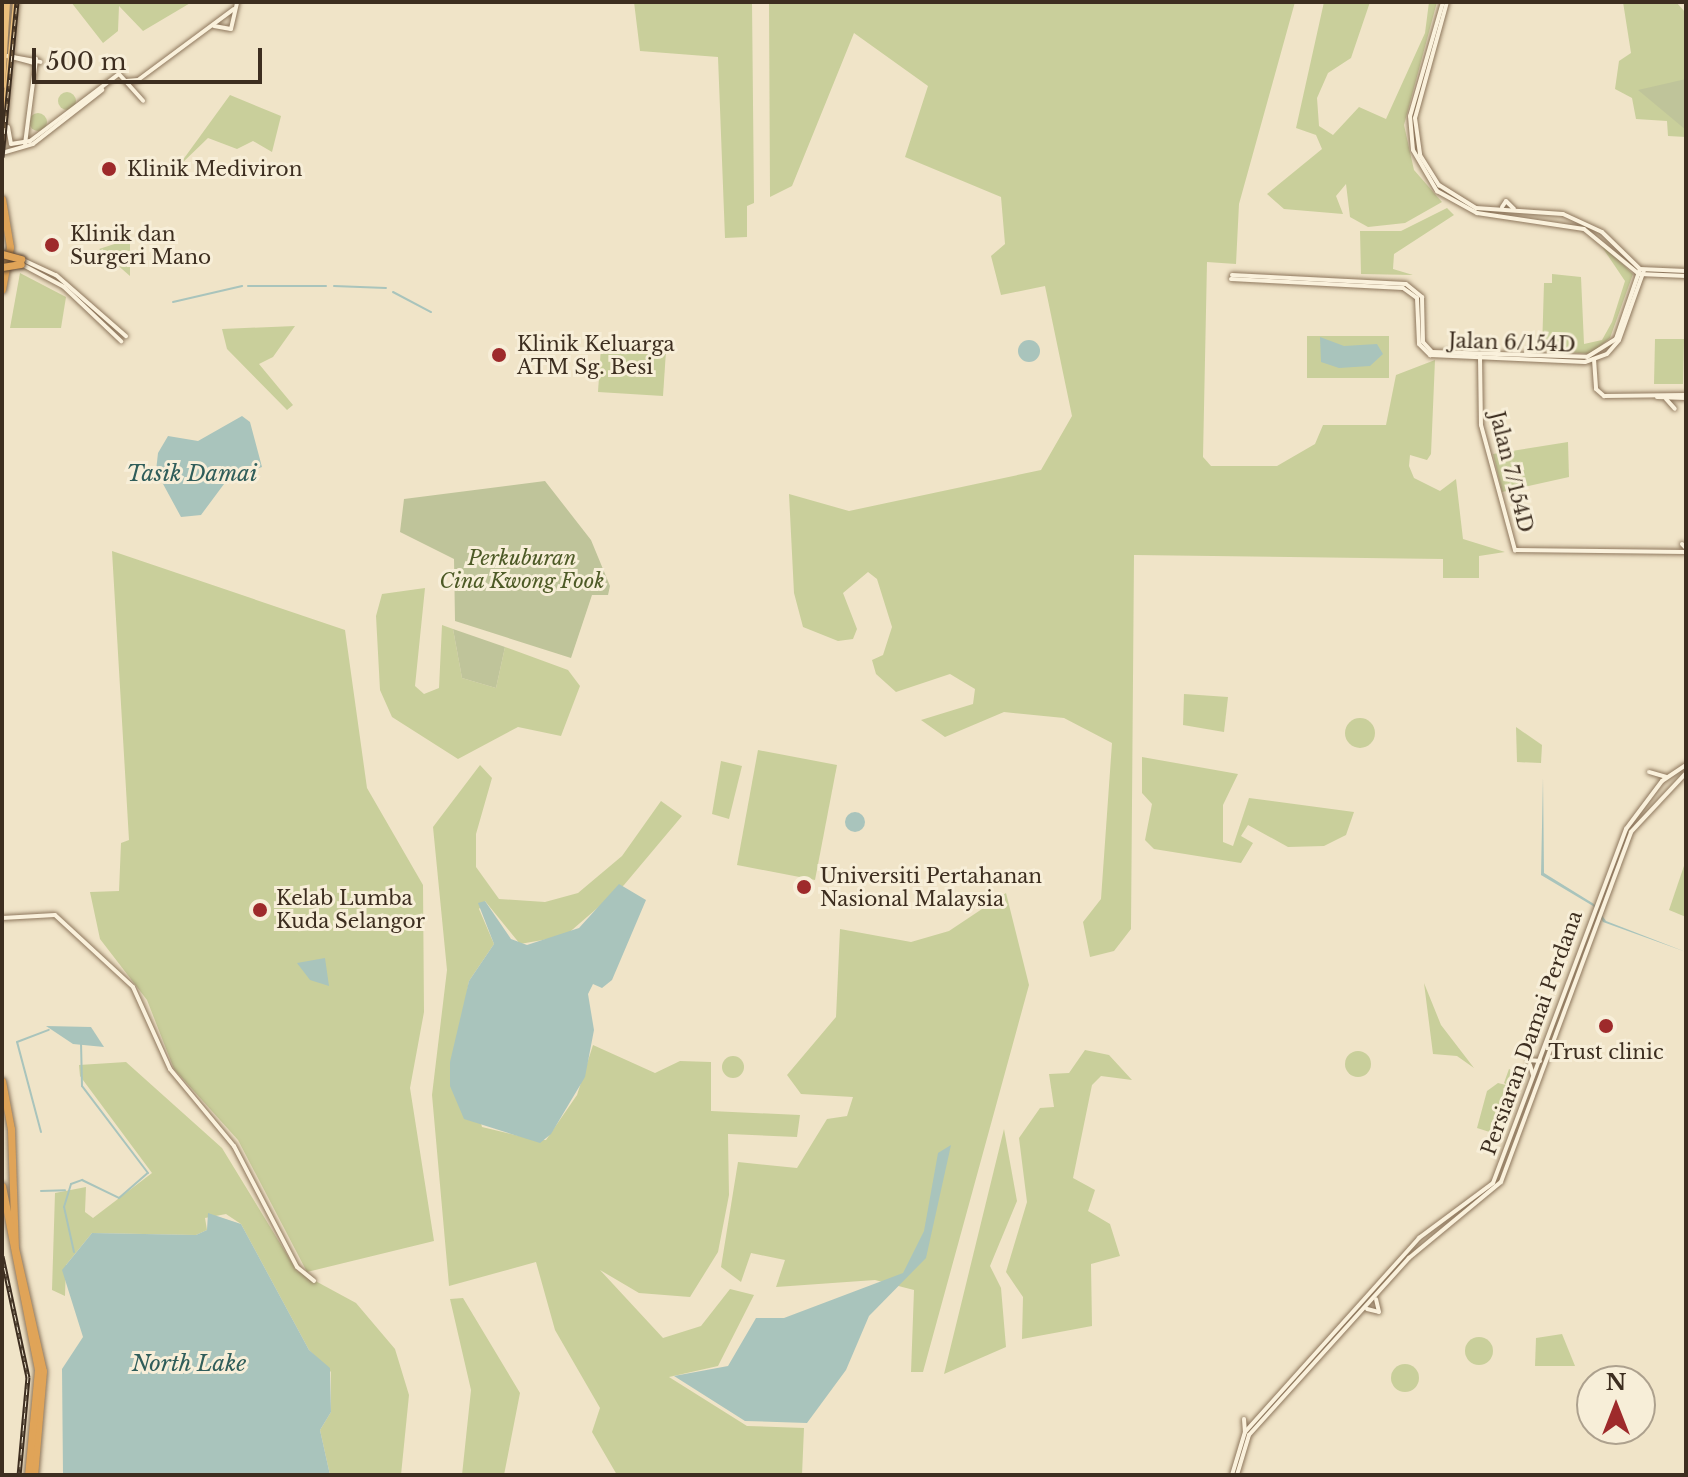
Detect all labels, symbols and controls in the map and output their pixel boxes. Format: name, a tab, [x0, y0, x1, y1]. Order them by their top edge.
scale bar	[36, 32, 266, 82]
text: 500 m	[46, 47, 127, 76]
place label: Klinik Mediviron	[127, 157, 303, 181]
marker: Klinik Mediviron	[98, 158, 120, 180]
place label: Klinik dan Surgeri Mano	[70, 222, 211, 269]
marker: Klinik dan Surgeri Mano	[41, 234, 63, 256]
street label: Jalan 6/154D	[1448, 329, 1576, 357]
place label: Klinik Keluarga ATM Sg. Besi	[517, 332, 675, 379]
marker: Klinik Keluarga ATM Sg. Besi	[488, 344, 510, 366]
street label: Jalan 7/154D	[1484, 409, 1538, 535]
water label: Tasik Damai	[127, 461, 257, 487]
park label: Perkuburan Cina Kwong Fook	[439, 547, 605, 594]
place label: Universiti Pertahanan Nasional Malaysia	[820, 864, 1042, 911]
marker: Universiti Pertahanan Nasional Malaysia	[795, 878, 813, 896]
place label: Kelab Lumba Kuda Selangor	[276, 886, 425, 933]
marker: Kelab Lumba Kuda Selangor	[251, 901, 269, 919]
street label: Persiaran Damai Perdana	[1477, 908, 1587, 1158]
marker: Trust clinic	[1595, 1015, 1617, 1037]
place label: Trust clinic	[1548, 1040, 1664, 1064]
water label: North Lake	[131, 1351, 247, 1377]
north arrow	[1576, 1365, 1656, 1445]
text: N	[1606, 1369, 1626, 1396]

